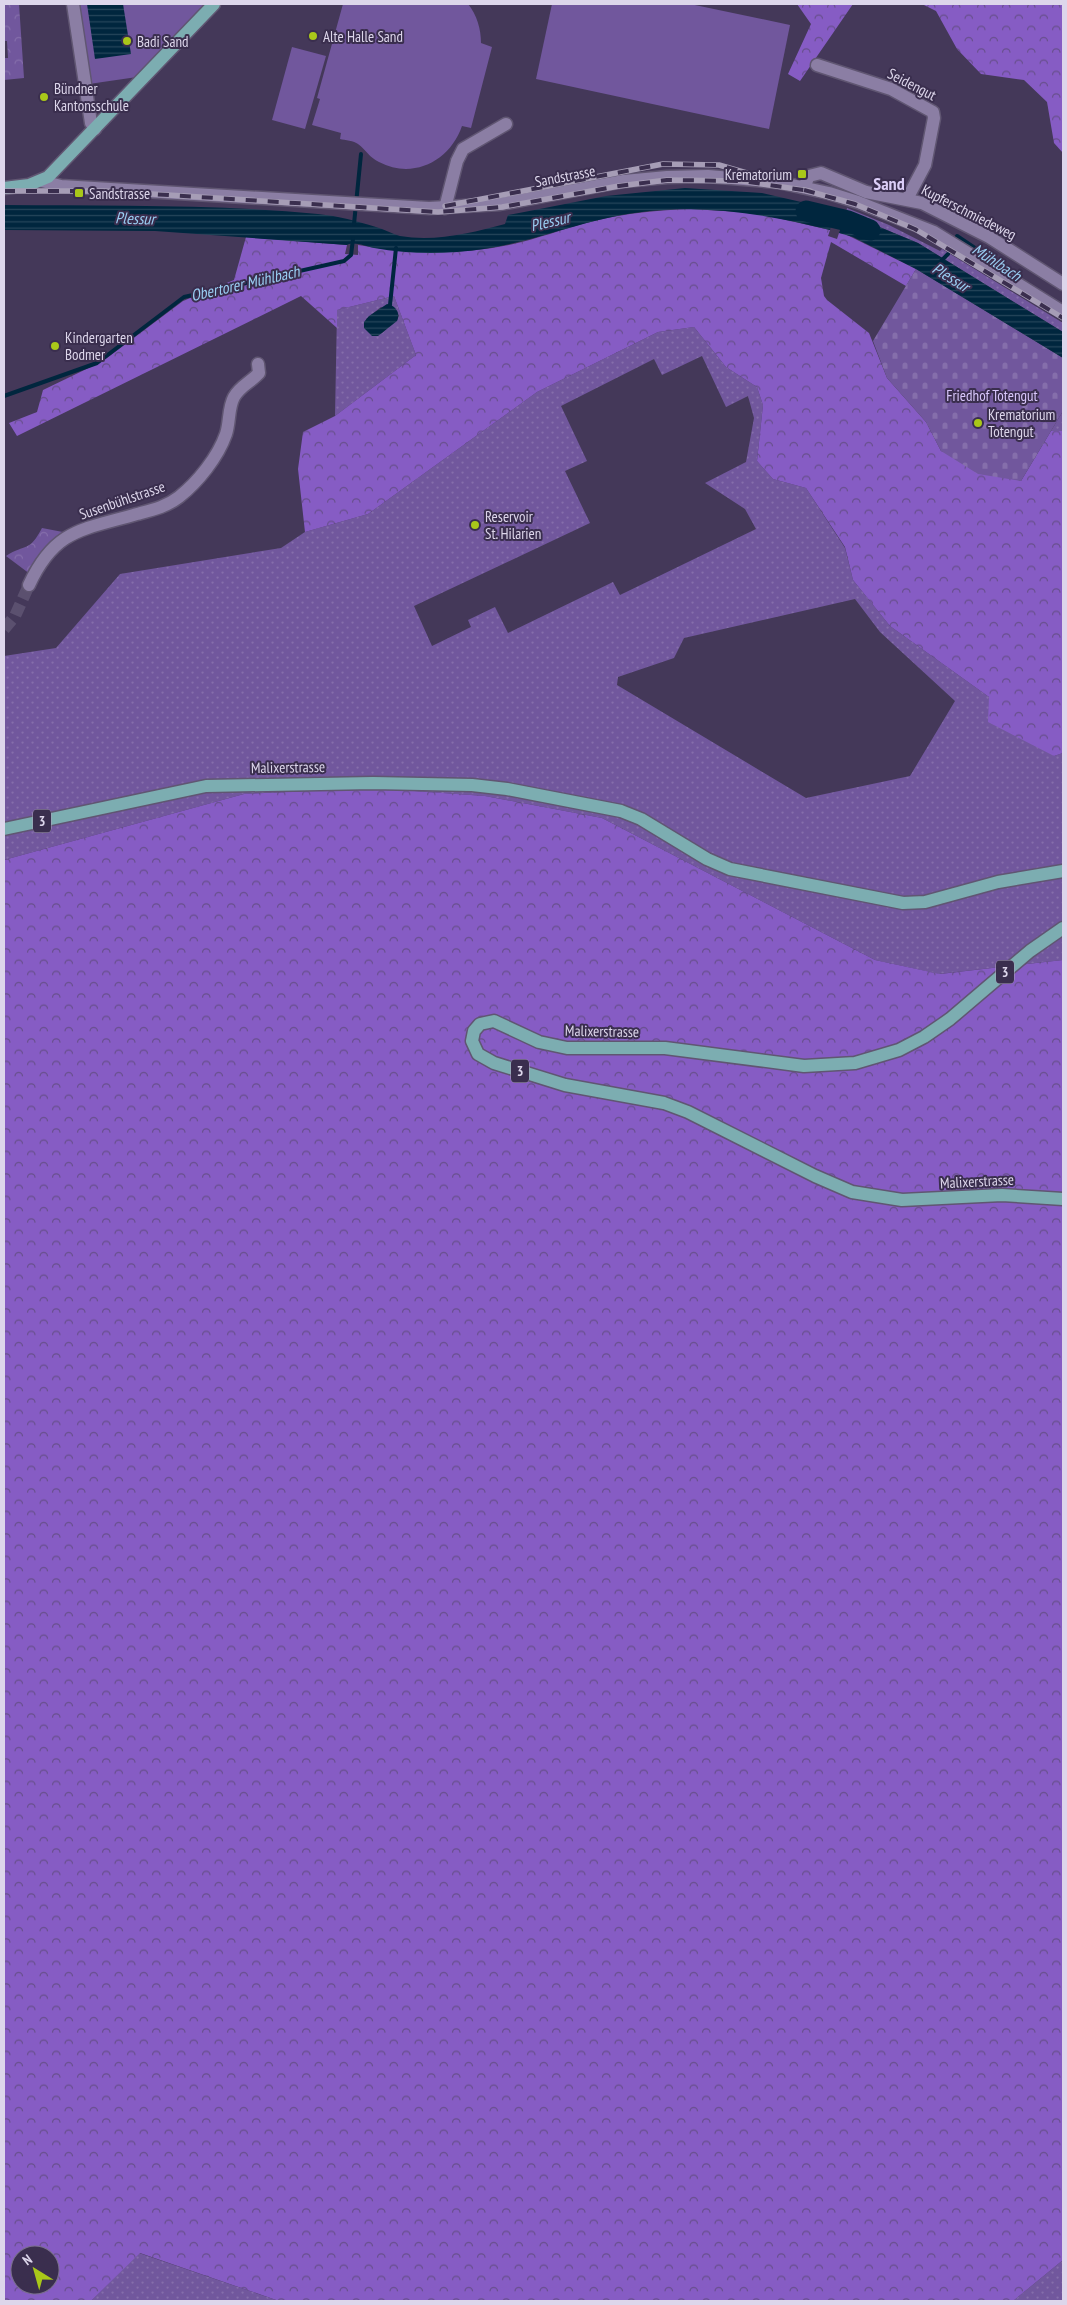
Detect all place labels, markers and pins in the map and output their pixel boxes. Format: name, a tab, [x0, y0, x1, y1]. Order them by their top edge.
place label: Alte Halle Sand	[323, 27, 403, 46]
marker: Alte Halle Sand	[307, 30, 319, 42]
place label: Badi Sand	[137, 32, 189, 51]
marker: Badi Sand	[121, 35, 133, 47]
place label: Bündner Kantonsschule	[54, 79, 129, 115]
marker: Bündner Kantonsschule	[38, 91, 50, 103]
place label: Krematorium	[725, 165, 792, 184]
marker: Krematorium	[796, 168, 808, 180]
place label: Sandstrasse	[89, 184, 150, 203]
marker: Sandstrasse	[73, 187, 85, 199]
place label: Kindergarten Bodmer	[65, 328, 133, 364]
marker: Kindergarten Bodmer	[49, 340, 61, 352]
place label: Krematorium Totengut	[988, 405, 1055, 441]
marker: Krematorium Totengut	[972, 417, 984, 429]
place label: Reservoir St. Hilarien	[485, 507, 541, 543]
marker: Reservoir St. Hilarien	[469, 519, 481, 531]

